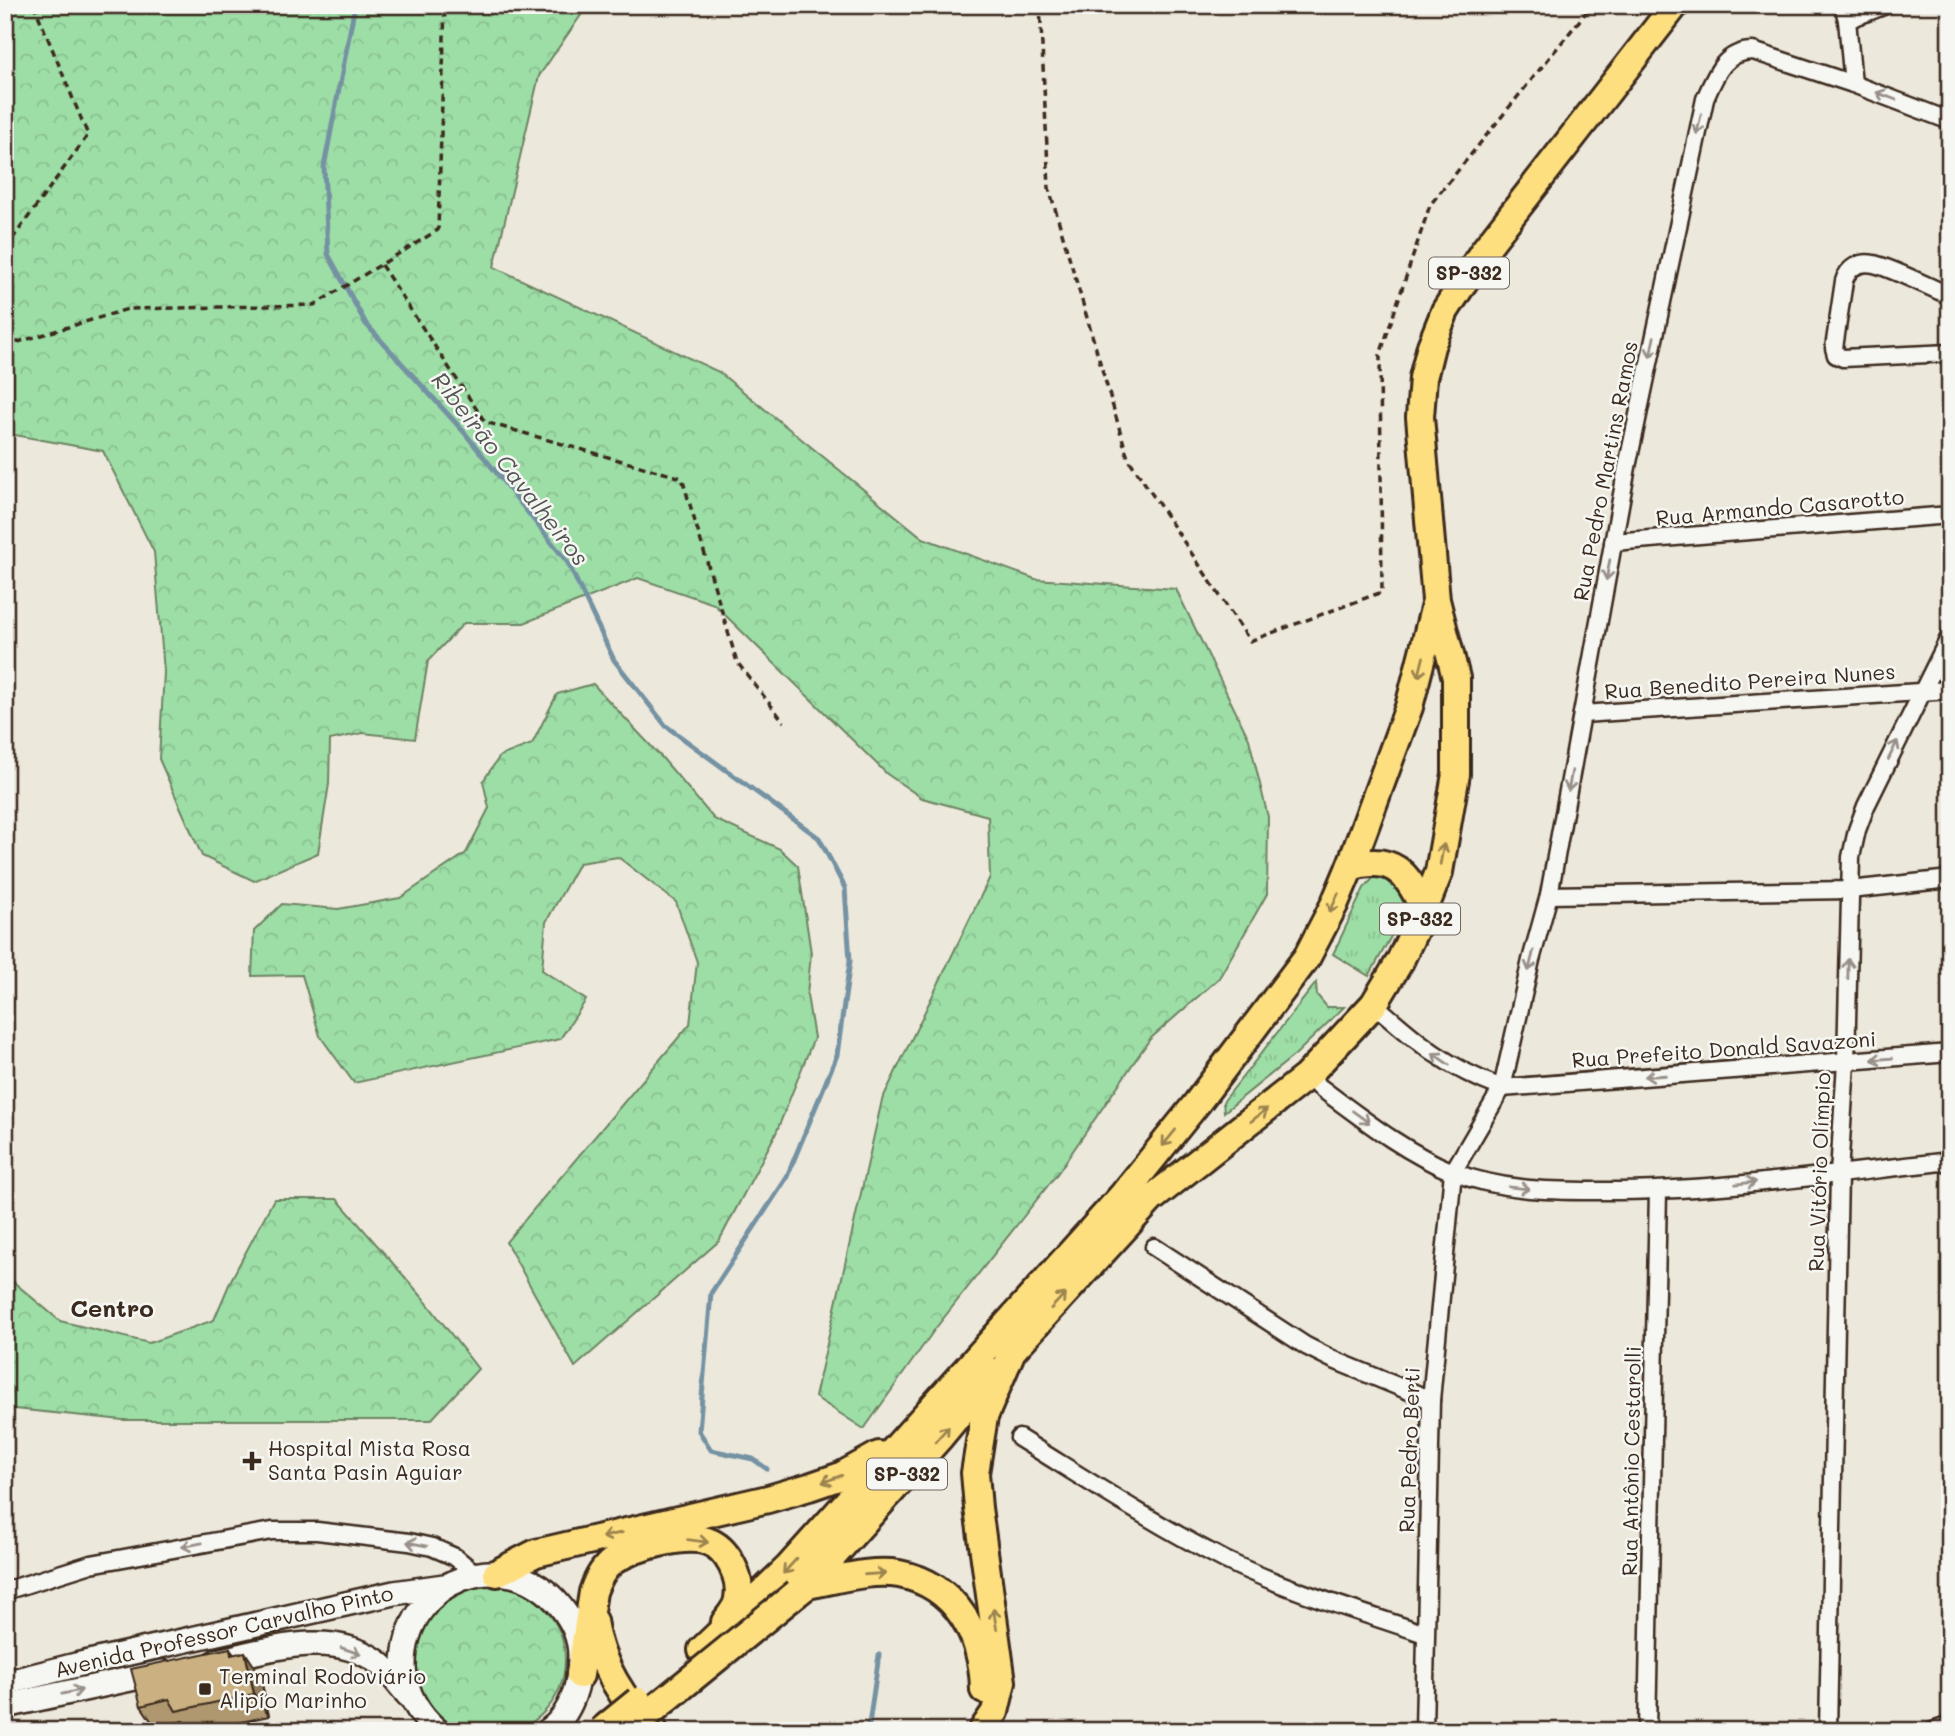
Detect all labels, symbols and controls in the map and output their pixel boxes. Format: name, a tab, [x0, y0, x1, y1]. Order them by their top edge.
one-way arrow	[1876, 89, 1898, 102]
one-way arrow	[1692, 112, 1706, 135]
road number: SP-332	[1429, 258, 1509, 288]
one-way arrow	[1645, 335, 1659, 358]
street label: Rua Pedro Martins Ramos	[1566, 338, 1643, 603]
water label: Ribeirão Cavalheiros	[426, 365, 596, 571]
street label: Rua Armando Casarotto	[1655, 482, 1905, 531]
one-way arrow	[1601, 558, 1614, 581]
one-way arrow	[1414, 655, 1427, 678]
street label: Rua Benedito Pereira Nunes	[1604, 657, 1896, 704]
one-way arrow	[1887, 740, 1901, 761]
one-way arrow	[1563, 769, 1576, 792]
one-way arrow	[1436, 843, 1449, 866]
one-way arrow	[1327, 892, 1340, 914]
road number: SP-332	[1380, 903, 1460, 934]
one-way arrow	[1524, 949, 1537, 972]
one-way arrow	[1841, 958, 1855, 981]
street label: Rua Prefeito Donald Savazoni	[1571, 1024, 1877, 1073]
one-way arrow	[1432, 1052, 1451, 1066]
one-way arrow	[1871, 1053, 1894, 1066]
one-way arrow	[1644, 1070, 1667, 1083]
street label: Rua Vitório Olímpio	[1802, 1072, 1835, 1272]
one-way arrow	[1250, 1107, 1268, 1123]
one-way arrow	[1351, 1110, 1370, 1124]
one-way arrow	[1161, 1128, 1177, 1146]
one-way arrow	[1734, 1176, 1757, 1189]
one-way arrow	[1507, 1182, 1530, 1195]
district label: Centro	[70, 1292, 154, 1323]
one-way arrow	[1050, 1293, 1067, 1310]
street label: Rua Antônio Cestarolli	[1615, 1346, 1646, 1576]
street label: Rua Pedro Berti	[1392, 1367, 1425, 1533]
one-way arrow	[934, 1425, 950, 1443]
place label: Hospital Mista Rosa Santa Pasin Aguiar	[268, 1434, 471, 1485]
marker: Hospital Mista Rosa Santa Pasin Aguiar	[242, 1451, 262, 1471]
road number: SP-332	[867, 1458, 947, 1490]
one-way arrow	[822, 1474, 844, 1486]
one-way arrow	[601, 1529, 624, 1542]
one-way arrow	[686, 1535, 709, 1548]
one-way arrow	[406, 1537, 429, 1551]
one-way arrow	[181, 1539, 204, 1552]
one-way arrow	[782, 1556, 798, 1574]
one-way arrow	[863, 1568, 886, 1581]
street label: Avenida Professor Carvalho Pinto	[52, 1578, 396, 1683]
one-way arrow	[988, 1608, 1001, 1631]
one-way arrow	[340, 1645, 362, 1658]
place label: Terminal Rodoviário Alipío Marinho	[219, 1662, 426, 1713]
marker: Terminal Rodoviário Alipío Marinho	[197, 1681, 213, 1697]
one-way arrow	[60, 1684, 83, 1698]

